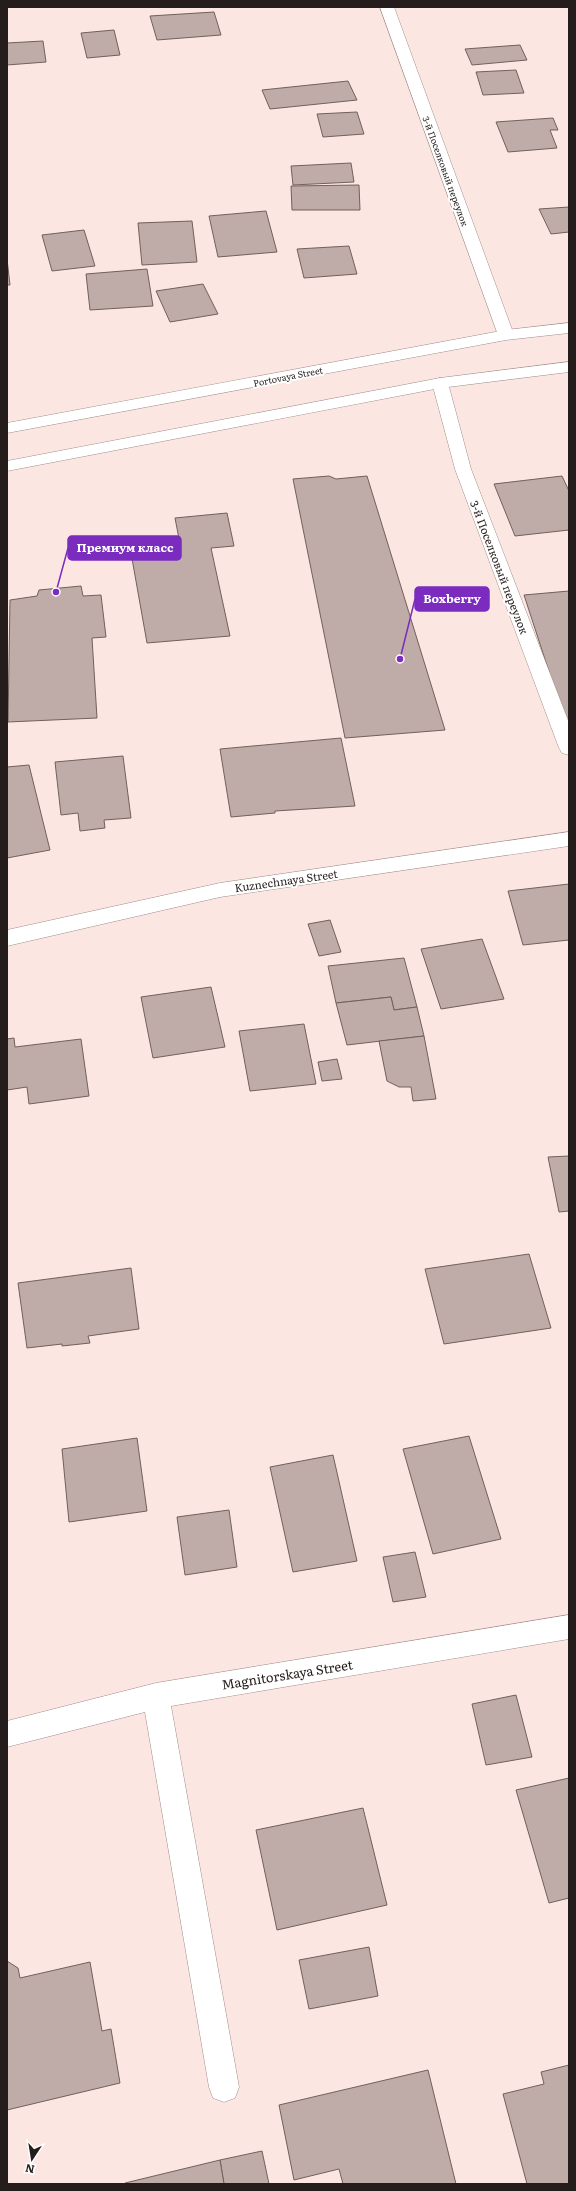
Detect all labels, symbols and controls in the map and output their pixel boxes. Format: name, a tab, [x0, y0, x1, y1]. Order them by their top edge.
street label: 3-й Поселковый переулок	[420, 114, 473, 229]
street label: Portovaya Street	[252, 362, 324, 390]
street label: 3-й Поселковый переулок	[467, 498, 533, 637]
callout: Премиум класс	[68, 536, 181, 560]
text: Премиум класс	[77, 538, 174, 556]
callout: Boxberry	[415, 587, 489, 611]
text: Boxberry	[423, 589, 481, 607]
street label: Kuznechnaya Street	[233, 865, 339, 895]
street label: Magnitorskaya Street	[220, 1654, 355, 1694]
north arrow	[12, 2139, 52, 2179]
text: N	[24, 2161, 36, 2179]

